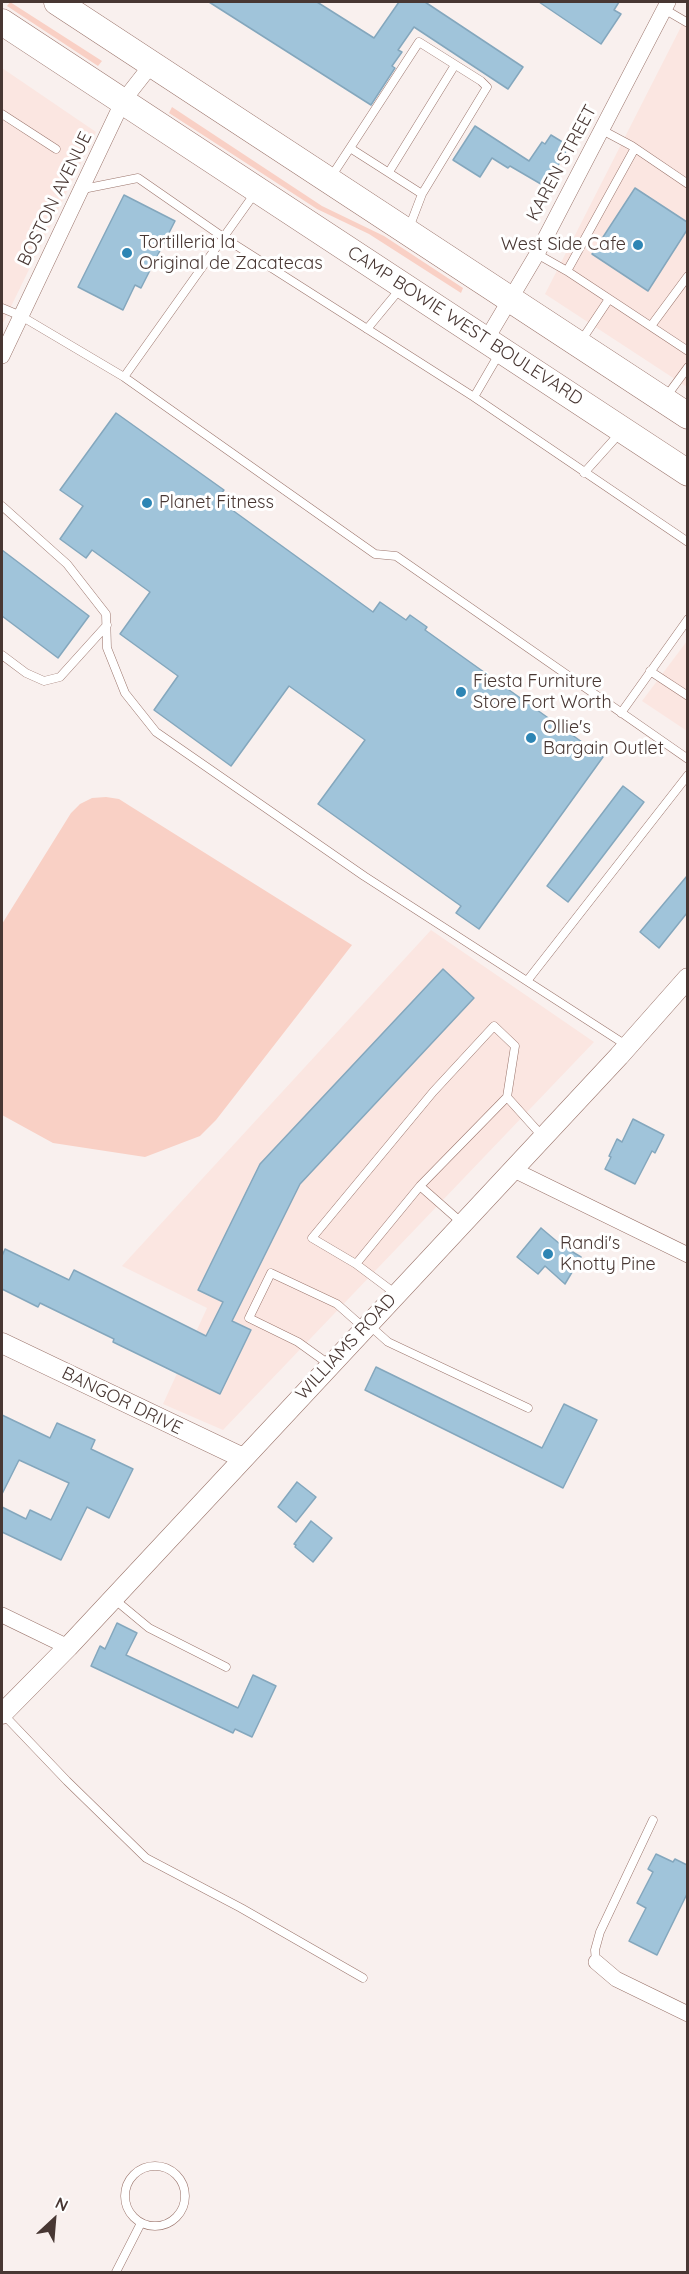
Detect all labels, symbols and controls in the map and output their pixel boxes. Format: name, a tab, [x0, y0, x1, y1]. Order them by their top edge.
street label: KAREN STREET	[522, 101, 602, 225]
street label: BOSTON AVENUE	[13, 129, 97, 269]
place label: Tortilleria la Original de Zacatecas	[139, 232, 323, 274]
place label: West Side Cafe	[501, 234, 626, 256]
marker: West Side Cafe	[631, 238, 645, 252]
street label: CAMP BOWIE WEST BOULEVARD	[343, 242, 587, 410]
marker: Tortilleria la Original de Zacatecas	[120, 246, 134, 260]
place label: Planet Fitness	[159, 492, 274, 514]
marker: Planet Fitness	[140, 496, 154, 510]
place label: Fiesta Furniture Store Fort Worth	[473, 671, 612, 714]
marker: Fiesta Furniture Store Fort Worth	[454, 685, 468, 699]
place label: Ollie's Bargain Outlet	[543, 717, 664, 760]
marker: Ollie's Bargain Outlet	[524, 731, 538, 745]
place label: Randi's Knotty Pine	[560, 1233, 656, 1276]
marker: Randi's Knotty Pine	[541, 1247, 555, 1261]
street label: WILLIAMS ROAD	[291, 1289, 401, 1405]
street label: BANGOR DRIVE	[58, 1362, 186, 1440]
north arrow	[24, 2190, 84, 2250]
text: N	[52, 2192, 72, 2215]

